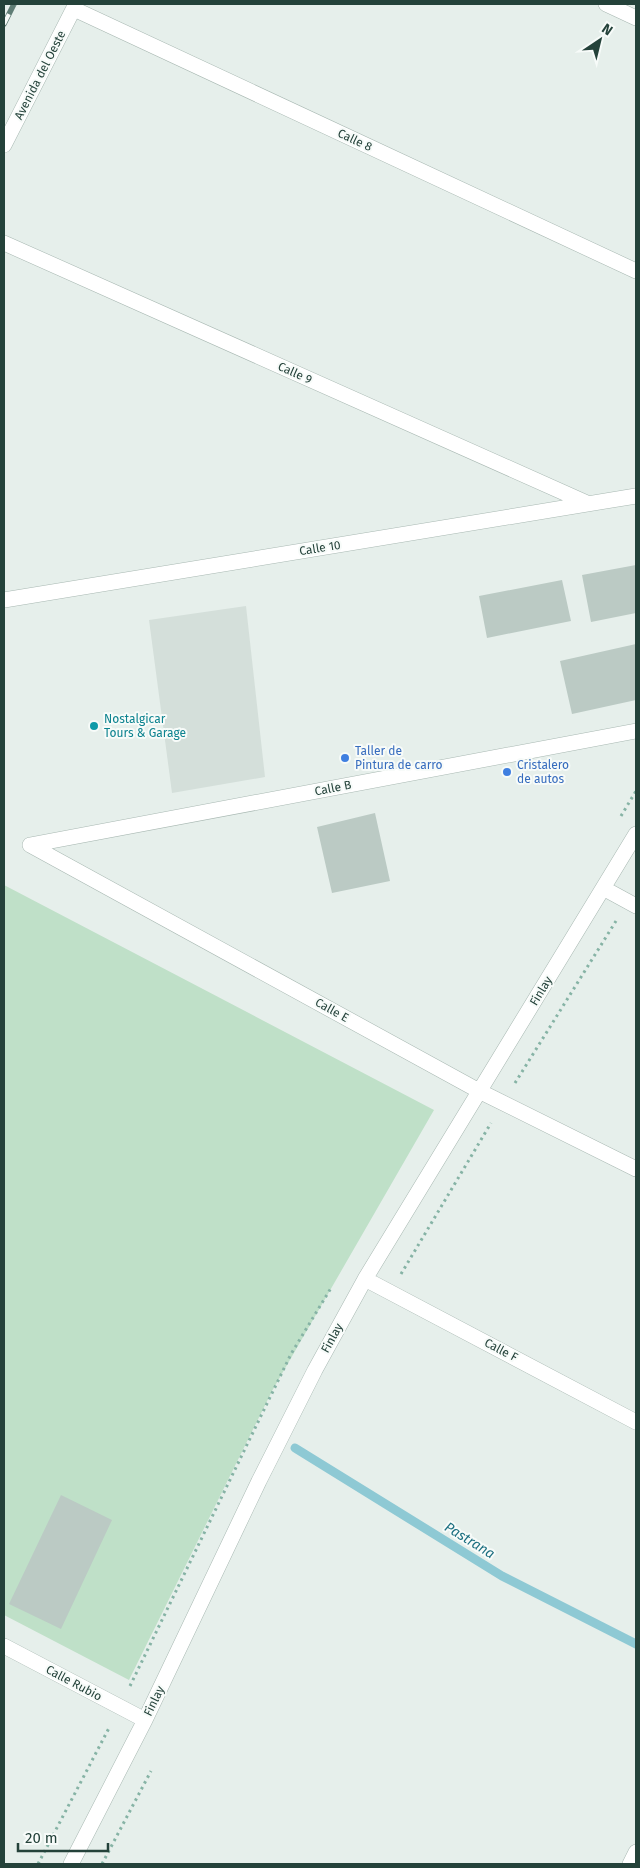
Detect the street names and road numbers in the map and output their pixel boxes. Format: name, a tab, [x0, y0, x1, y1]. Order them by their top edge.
street label: Avenida del Oeste	[11, 28, 69, 122]
street label: Calle 8	[336, 126, 375, 154]
street label: Calle 9	[276, 359, 314, 387]
street label: Calle 10	[298, 538, 342, 558]
street label: Calle B	[314, 778, 352, 798]
street label: Finlay	[527, 974, 555, 1008]
street label: Calle E	[313, 995, 351, 1025]
street label: Finlay	[318, 1321, 346, 1355]
street label: Calle F	[482, 1335, 520, 1365]
street label: Calle Rubio	[44, 1662, 104, 1704]
street label: Finlay	[141, 1684, 167, 1718]

